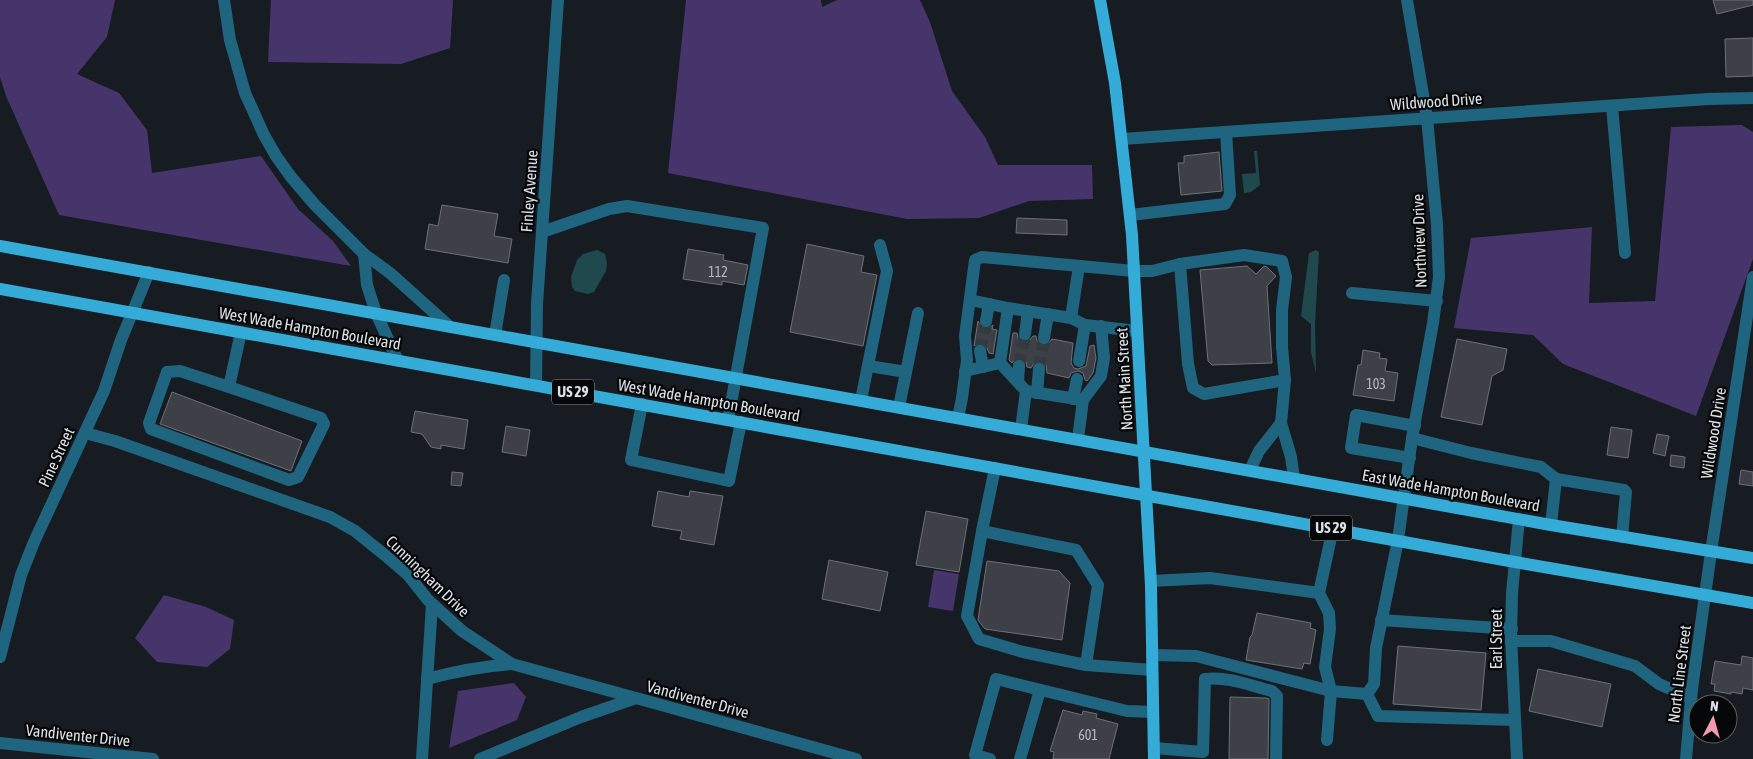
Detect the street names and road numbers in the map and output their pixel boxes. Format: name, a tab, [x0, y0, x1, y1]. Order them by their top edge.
street label: Wildwood Drive	[1389, 89, 1483, 113]
street label: Finley Avenue	[517, 149, 542, 233]
street label: Northview Drive	[1408, 194, 1430, 288]
street label: West Wade Hampton Boulevard	[217, 303, 402, 354]
street label: North Main Street	[1112, 327, 1136, 431]
street label: West Wade Hampton Boulevard	[616, 375, 801, 426]
road number: US 29	[552, 380, 594, 404]
street label: Wildwood Drive	[1697, 386, 1729, 480]
street label: Pine Street	[34, 424, 78, 490]
street label: East Wade Hampton Boulevard	[1361, 465, 1541, 515]
road number: US 29	[1310, 516, 1352, 540]
street label: Cunningham Drive	[382, 532, 473, 621]
street label: Earl Street	[1487, 608, 1505, 669]
street label: North Line Street	[1664, 624, 1694, 724]
street label: Vandiventer Drive	[645, 677, 751, 721]
street label: Vandiventer Drive	[25, 721, 131, 749]

